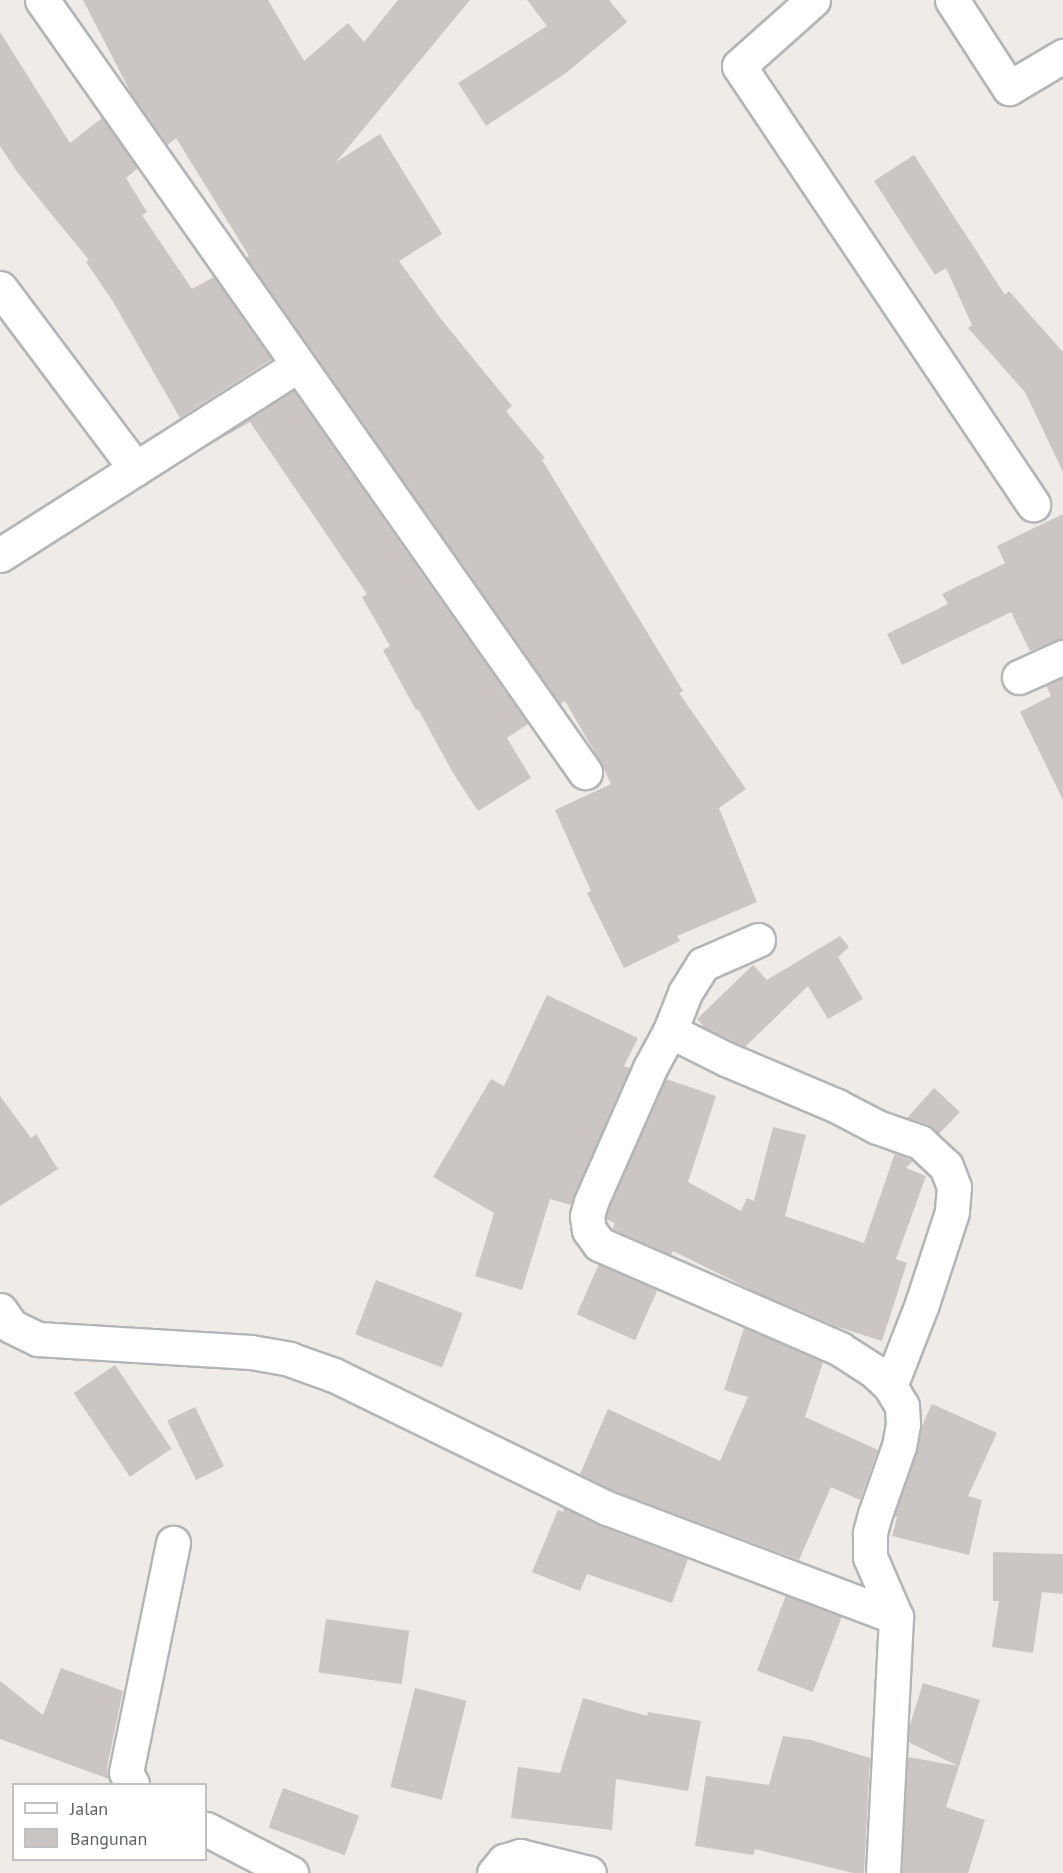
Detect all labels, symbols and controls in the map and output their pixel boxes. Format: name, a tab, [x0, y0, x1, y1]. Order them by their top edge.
legend	[12, 1783, 207, 1861]
text: Jalan	[70, 1797, 108, 1820]
text: Bangunan	[70, 1827, 147, 1850]

